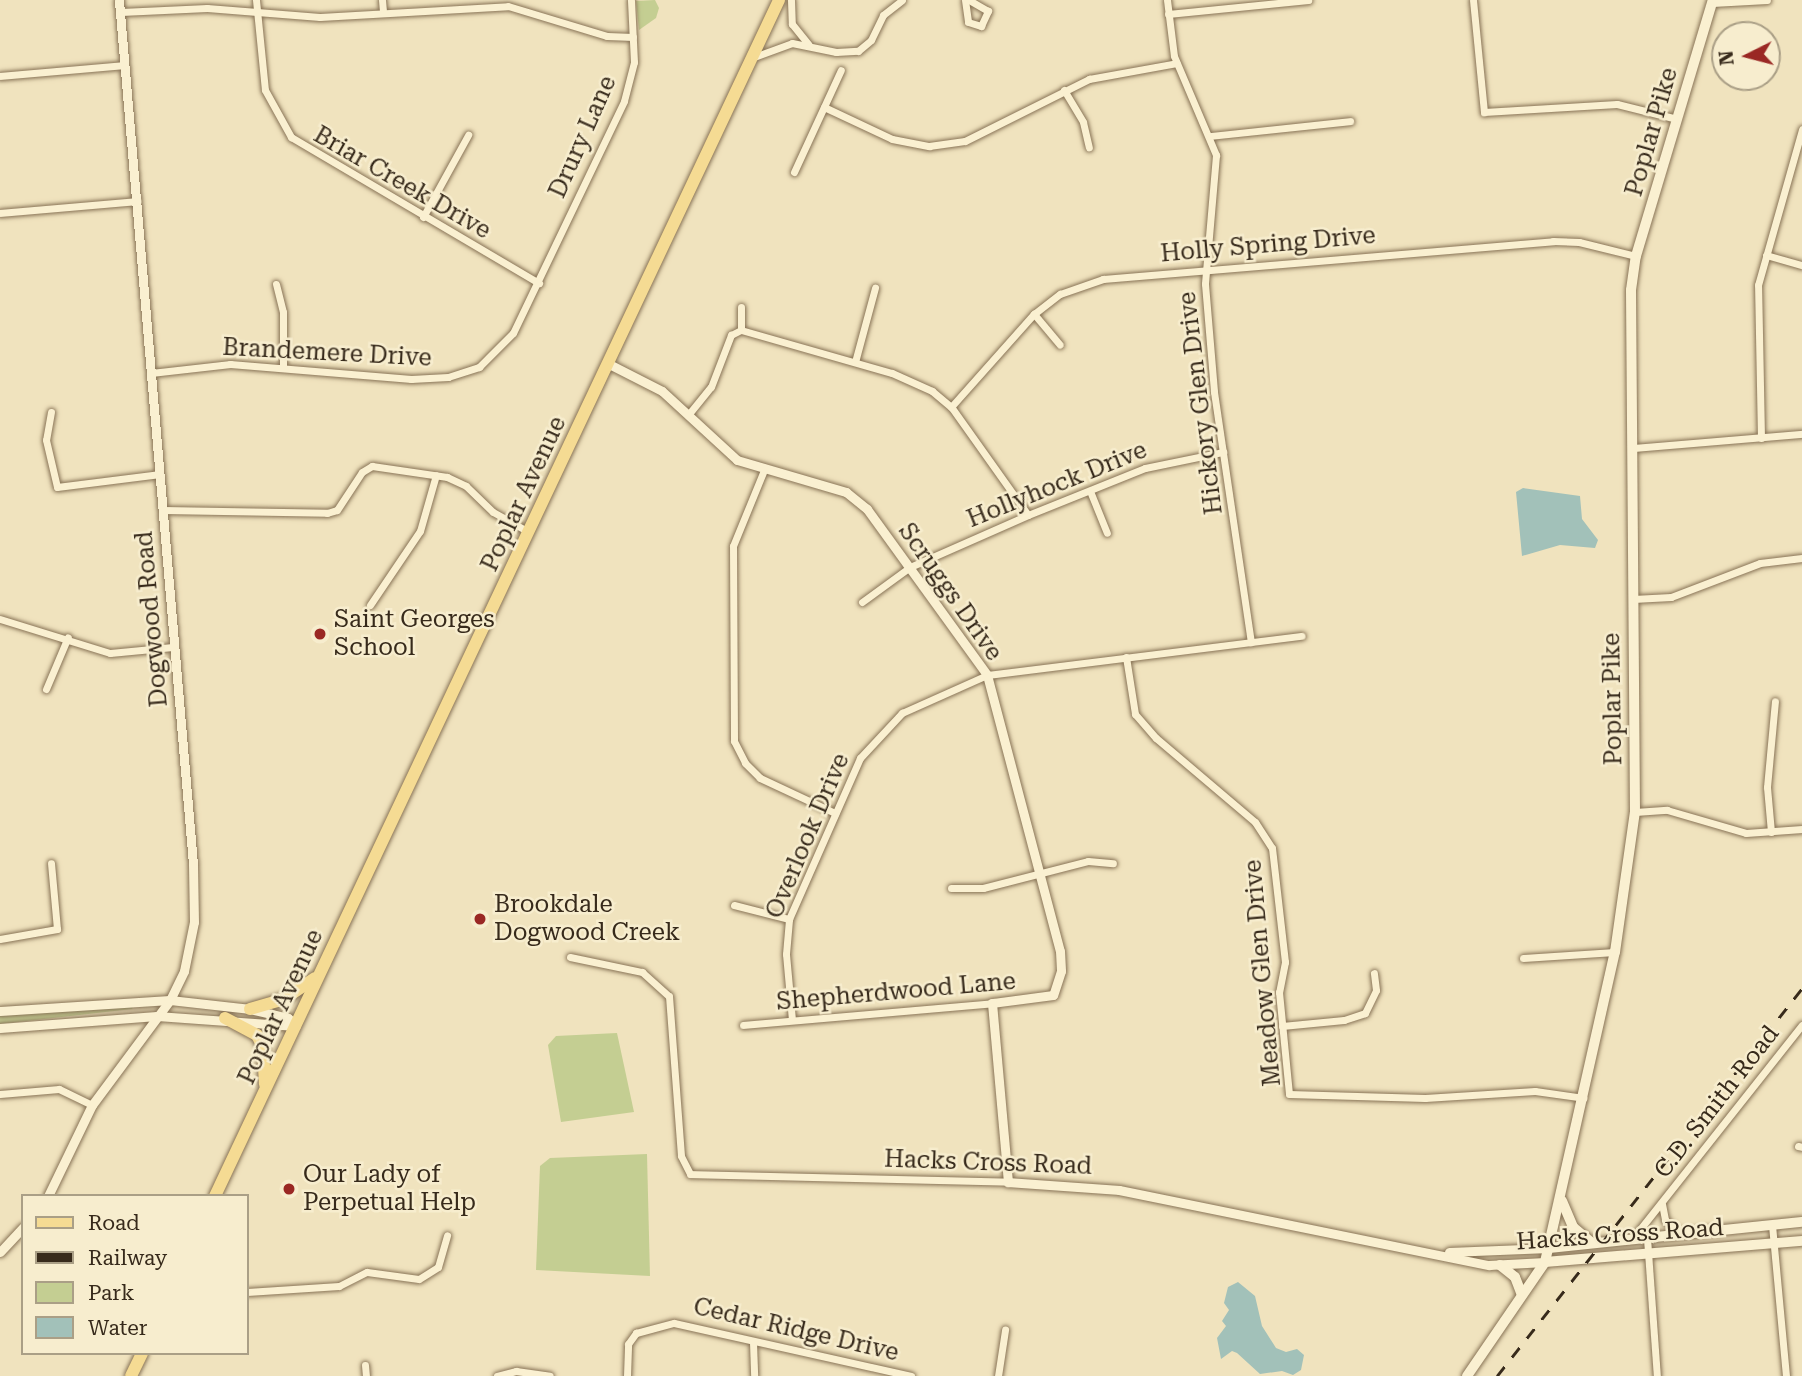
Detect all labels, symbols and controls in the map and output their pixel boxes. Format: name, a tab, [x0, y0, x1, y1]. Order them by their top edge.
north arrow	[1711, 21, 1781, 91]
text: N	[1714, 50, 1739, 67]
street label: Poplar Pike	[1620, 64, 1684, 200]
street label: Drury Lane	[543, 71, 623, 203]
street label: Briar Creek Drive	[308, 121, 496, 245]
street label: Holly Spring Drive	[1159, 221, 1377, 269]
street label: Hickory Glen Drive	[1173, 290, 1229, 516]
street label: Brandemere Drive	[222, 333, 432, 373]
street label: Poplar Avenue	[476, 412, 572, 576]
street label: Hollyhock Drive	[963, 436, 1151, 534]
street label: Scruggs Drive	[892, 518, 1008, 666]
street label: Dogwood Road	[130, 530, 174, 708]
place label: Saint Georges School	[334, 606, 495, 662]
marker: Saint Georges School	[312, 626, 328, 642]
street label: Poplar Pike	[1597, 632, 1629, 766]
street label: Overlook Drive	[760, 749, 856, 923]
street label: Meadow Glen Drive	[1239, 858, 1287, 1088]
place label: Brookdale Dogwood Creek	[494, 891, 680, 947]
marker: Brookdale Dogwood Creek	[472, 911, 488, 927]
street label: Poplar Avenue	[233, 925, 329, 1089]
street label: Shepherdwood Lane	[775, 967, 1017, 1017]
street label: C.D. Smith Road	[1649, 1020, 1785, 1184]
street label: Hacks Cross Road	[884, 1145, 1092, 1181]
place label: Our Lady of Perpetual Help	[303, 1161, 476, 1217]
marker: Our Lady of Perpetual Help	[281, 1181, 297, 1197]
legend	[21, 1194, 248, 1355]
text: Road	[88, 1211, 140, 1235]
street label: Hacks Cross Road	[1515, 1213, 1725, 1257]
text: Railway	[88, 1246, 167, 1270]
text: Park	[88, 1281, 134, 1305]
street label: Cedar Ridge Drive	[691, 1292, 901, 1368]
text: Water	[88, 1316, 147, 1340]

